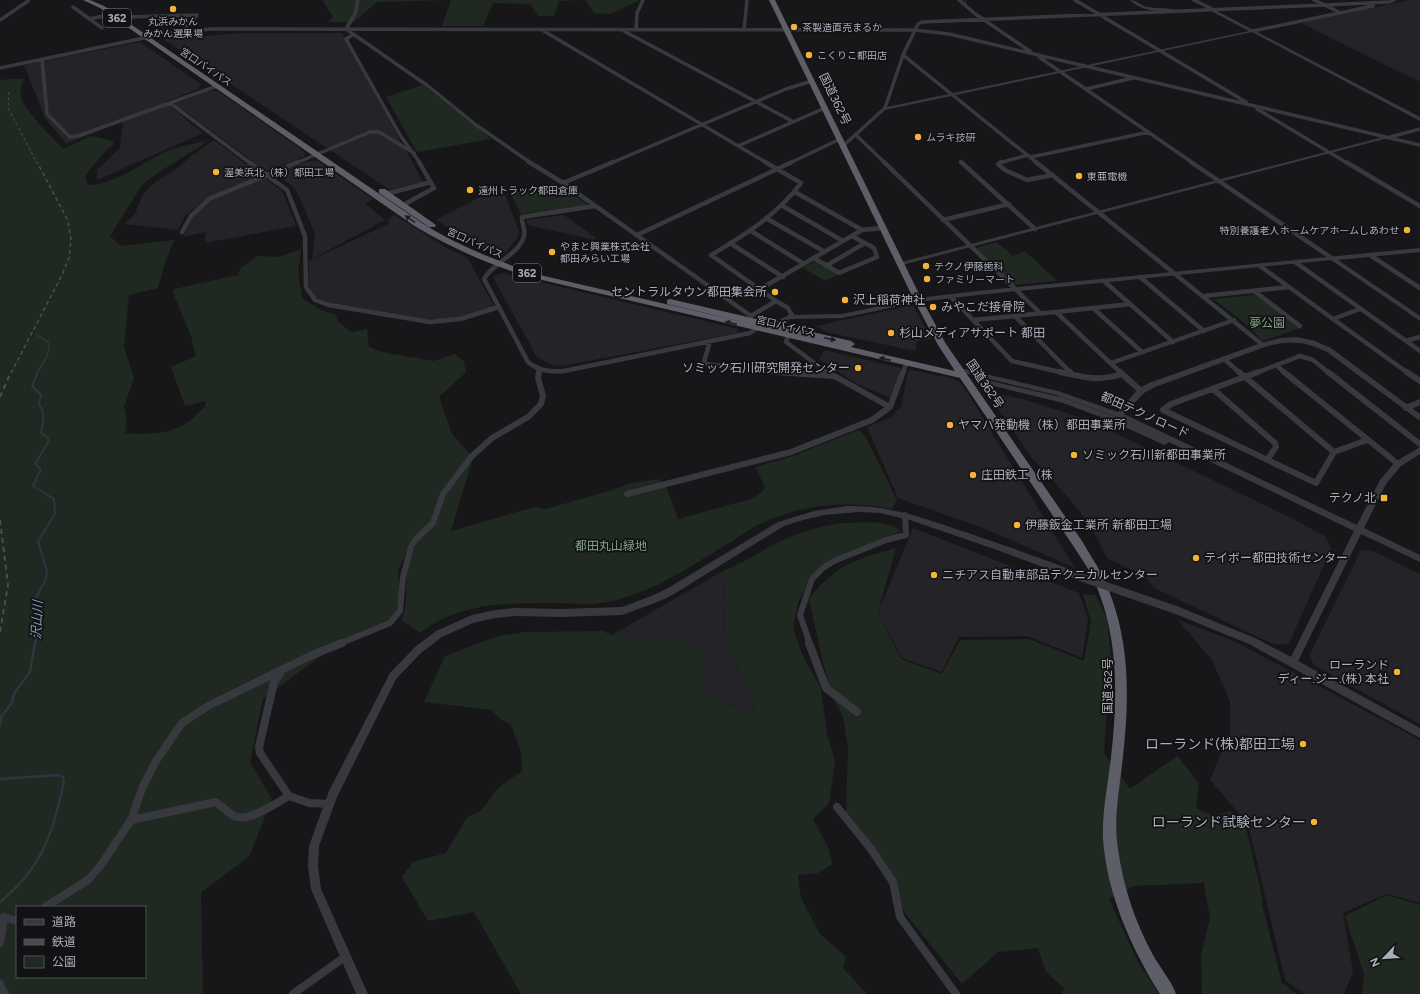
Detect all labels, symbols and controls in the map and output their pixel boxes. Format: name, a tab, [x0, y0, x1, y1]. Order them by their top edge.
marker: 丸浜みかん みかん選果場	[168, 4, 178, 14]
road number: 362	[103, 9, 131, 27]
place label: 丸浜みかん みかん選果場	[143, 15, 203, 40]
place label: 茶製造直売まるか	[802, 21, 882, 34]
marker: 茶製造直売まるか	[789, 22, 799, 32]
street label: 宮口バイパス	[178, 45, 234, 89]
place label: こくりこ都田店	[817, 49, 887, 62]
marker: こくりこ都田店	[804, 50, 814, 60]
street label: 国道362号	[816, 71, 854, 127]
place label: ムラキ技研	[926, 131, 976, 144]
marker: ムラキ技研	[913, 132, 923, 142]
place label: 渥美浜北（株）都田工場	[224, 166, 334, 179]
marker: 渥美浜北（株）都田工場	[211, 167, 221, 177]
place label: 東亜電機	[1087, 170, 1127, 183]
marker: 東亜電機	[1074, 171, 1084, 181]
place label: 遠州トラック都田倉庫	[478, 184, 578, 197]
marker: 遠州トラック都田倉庫	[465, 185, 475, 195]
one-way arrow	[405, 215, 416, 223]
place label: 特別養護老人ホームケアホームしあわせ	[1220, 224, 1399, 237]
street label: 宮口バイパス	[445, 225, 505, 261]
marker: 特別養護老人ホームケアホームしあわせ	[1402, 225, 1412, 235]
place label: やまと興業株式会社 都田みらい工場	[560, 240, 650, 265]
marker: やまと興業株式会社 都田みらい工場	[547, 247, 557, 257]
place label: テクノ伊藤歯科	[934, 260, 1003, 273]
marker: テクノ伊藤歯科	[921, 261, 931, 271]
road number: 362	[513, 264, 541, 282]
place label: ファミリーマート	[935, 273, 1015, 286]
marker: ファミリーマート	[922, 274, 932, 284]
place label: セントラルタウン都田集会所	[611, 285, 767, 299]
marker: セントラルタウン都田集会所	[770, 287, 780, 297]
place label: 沢上稲荷神社	[853, 293, 925, 307]
marker: 沢上稲荷神社	[840, 295, 850, 305]
place label: みやこだ接骨院	[941, 300, 1025, 314]
marker: みやこだ接骨院	[928, 302, 938, 312]
street label: 宮口バイパス	[755, 313, 817, 339]
park label: 夢公園	[1249, 316, 1285, 330]
one-way arrow	[725, 320, 738, 326]
place label: 杉山メディアサポート 都田	[899, 326, 1045, 340]
marker: 杉山メディアサポート 都田	[886, 328, 896, 338]
one-way arrow	[824, 336, 837, 342]
one-way arrow	[879, 355, 891, 361]
street label: 国道362号	[964, 357, 1006, 411]
place label: ソミック石川研究開発センター	[682, 361, 850, 375]
marker: ソミック石川研究開発センター	[853, 363, 863, 373]
street label: 都田テクノロード	[1099, 389, 1191, 441]
place label: ヤマハ発動機（株）都田事業所	[958, 418, 1126, 432]
marker: ヤマハ発動機（株）都田事業所	[945, 420, 955, 430]
place label: ソミック石川新都田事業所	[1082, 448, 1226, 462]
marker: ソミック石川新都田事業所	[1069, 450, 1079, 460]
place label: 庄田鉄工（株	[981, 468, 1053, 482]
marker: 庄田鉄工（株	[968, 470, 978, 480]
place label: テクノ北	[1329, 491, 1376, 505]
marker: テクノ北	[1379, 493, 1389, 503]
place label: 伊藤鈑金工業所 新都田工場	[1025, 518, 1172, 532]
marker: 伊藤鈑金工業所 新都田工場	[1012, 520, 1022, 530]
park label: 都田丸山緑地	[575, 539, 647, 553]
place label: テイボー都田技術センター	[1204, 551, 1348, 565]
marker: テイボー都田技術センター	[1191, 553, 1201, 563]
place label: ニチアス自動車部品テクニカルセンター	[942, 568, 1158, 582]
marker: ニチアス自動車部品テクニカルセンター	[929, 570, 939, 580]
water label: 沢山川	[28, 598, 46, 640]
street label: 国道362号	[1101, 658, 1115, 714]
place label: ローランド ディー.ジー.(株) 本社	[1277, 658, 1389, 686]
marker: ローランド ディー.ジー.(株) 本社	[1392, 667, 1402, 677]
place label: ローランド(株)都田工場	[1145, 736, 1295, 753]
marker: ローランド(株)都田工場	[1298, 739, 1308, 749]
place label: ローランド試験センター	[1152, 814, 1306, 831]
marker: ローランド試験センター	[1309, 817, 1319, 827]
legend	[16, 906, 146, 978]
text: 道路	[52, 915, 76, 929]
text: 鉄道	[52, 935, 76, 949]
north arrow	[1364, 938, 1404, 978]
text: 公園	[52, 955, 76, 969]
text: N	[1368, 955, 1383, 969]

